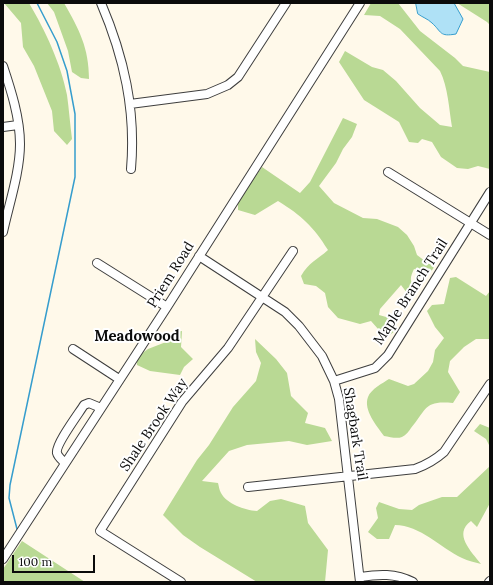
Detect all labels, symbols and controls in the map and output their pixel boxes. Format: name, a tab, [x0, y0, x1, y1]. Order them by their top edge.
street label: Maple Branch Trail	[370, 236, 452, 348]
street label: Priem Road	[144, 239, 198, 311]
district label: Meadowood	[94, 328, 180, 346]
street label: Shale Brook Way	[117, 375, 191, 475]
street label: Shagbark Trail	[339, 386, 371, 482]
scale bar	[14, 547, 97, 573]
text: 100 m	[19, 554, 52, 569]

